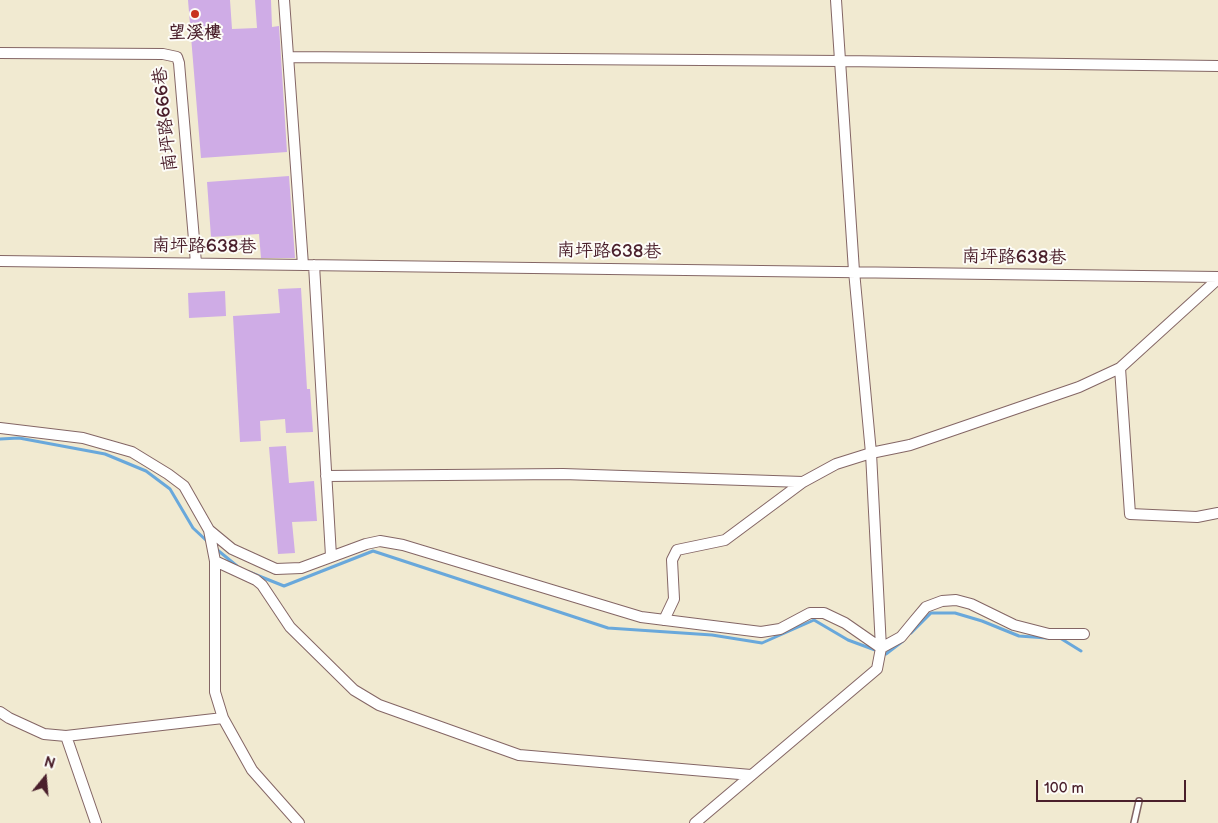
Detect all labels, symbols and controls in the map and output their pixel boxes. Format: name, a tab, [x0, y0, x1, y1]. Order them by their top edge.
marker: 望溪樓	[189, 8, 201, 20]
place label: 望溪樓	[168, 22, 222, 44]
street label: 南坪路666巷	[150, 66, 182, 172]
street label: 南坪路638巷	[152, 235, 256, 259]
street label: 南坪路638巷	[557, 240, 661, 264]
street label: 南坪路638巷	[962, 246, 1066, 270]
north arrow	[20, 753, 70, 803]
text: N	[42, 754, 57, 773]
scale bar	[1038, 770, 1188, 802]
text: 100 m	[1044, 779, 1084, 798]

